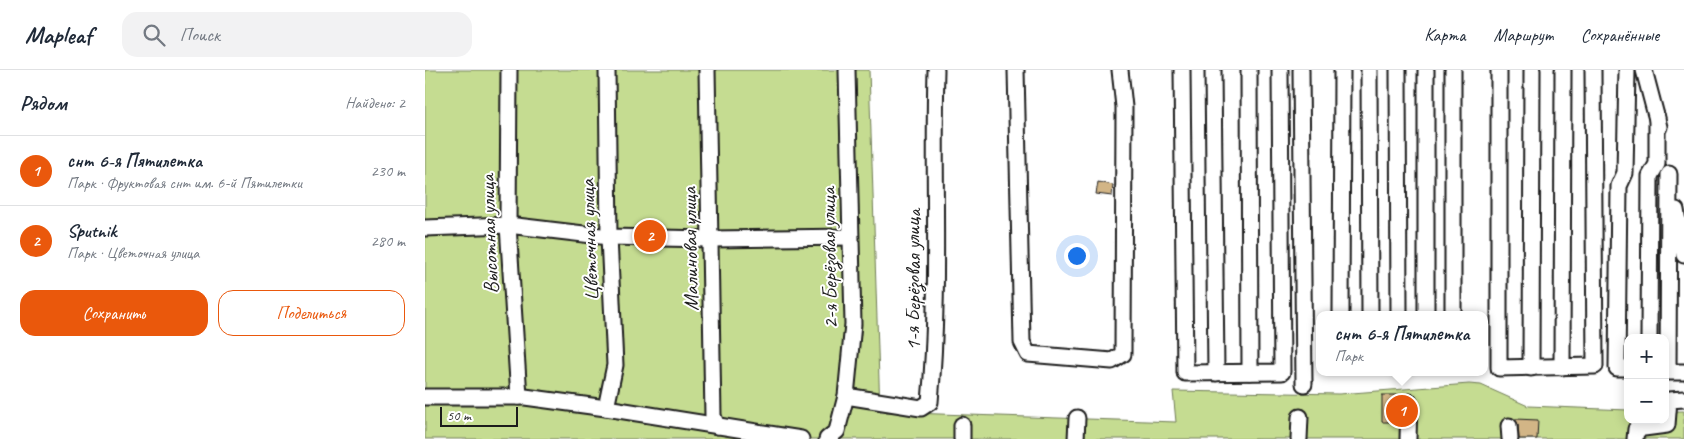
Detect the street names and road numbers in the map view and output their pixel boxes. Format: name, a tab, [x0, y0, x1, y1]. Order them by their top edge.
street label: Высотная улица	[474, 172, 504, 294]
street label: Цветочная улица	[574, 177, 604, 301]
street label: Малиновая улица	[676, 185, 704, 311]
street label: 2-я Берёзовая улица	[815, 185, 844, 329]
street label: 1-я Берёзовая улица	[900, 207, 927, 351]

